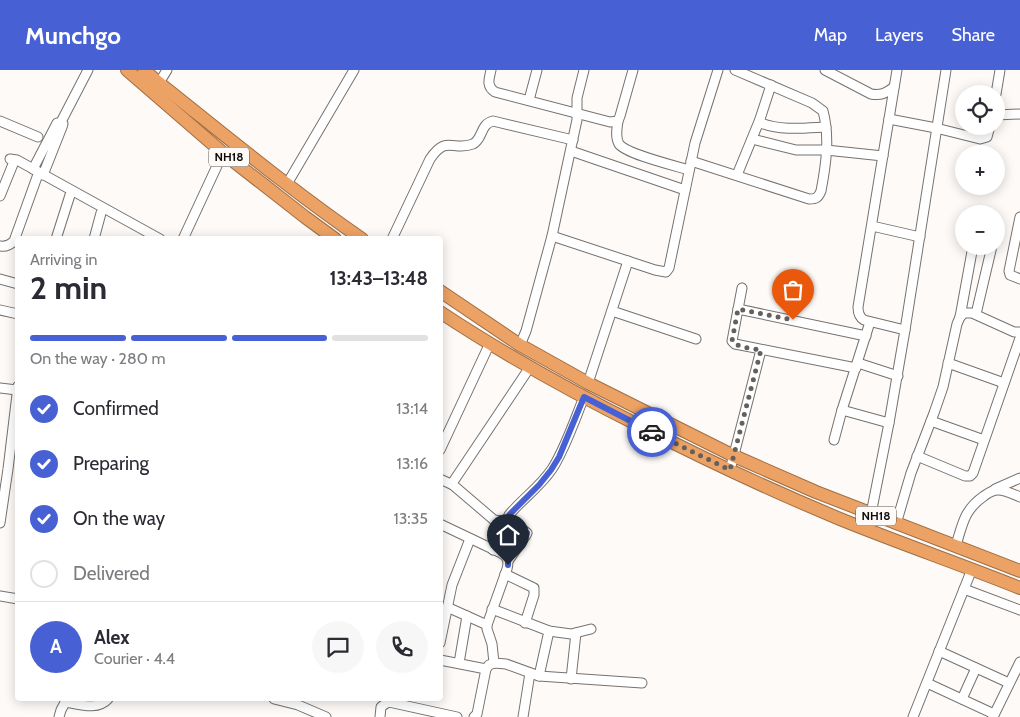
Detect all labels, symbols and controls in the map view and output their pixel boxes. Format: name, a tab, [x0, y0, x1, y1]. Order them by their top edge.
text: Munchgo	[25, 21, 121, 50]
text: Map	[814, 24, 847, 46]
text: Layers	[875, 24, 924, 46]
text: Share	[952, 24, 995, 46]
map controls	[955, 85, 1005, 255]
button: locate	[955, 85, 1005, 135]
button: +	[955, 145, 1005, 195]
road number: NH18	[209, 147, 249, 166]
button: −	[955, 205, 1005, 255]
text: Arriving in	[30, 250, 97, 269]
text: 13:43–13:48	[329, 267, 428, 290]
text: 2 min	[30, 268, 107, 307]
pin	[772, 269, 814, 320]
icon: bag	[779, 276, 807, 304]
text: On the way · 280 m	[30, 349, 165, 368]
icon: check	[30, 395, 58, 423]
text: Confirmed	[73, 397, 159, 420]
text: 13:14	[396, 399, 428, 418]
courier	[627, 407, 677, 457]
icon: car	[638, 418, 666, 446]
icon: check	[30, 450, 58, 478]
text: Preparing	[73, 452, 149, 475]
text: 13:16	[396, 454, 428, 473]
icon: check	[30, 505, 58, 533]
road number: NH18	[856, 506, 896, 526]
text: On the way	[73, 507, 165, 530]
text: 13:35	[393, 509, 428, 528]
pin	[487, 514, 529, 565]
icon: home	[494, 521, 522, 549]
text: Delivered	[73, 562, 150, 585]
button: chat	[312, 621, 364, 673]
button: phone	[376, 621, 428, 673]
text: Alex	[94, 626, 130, 649]
text: A	[50, 635, 62, 658]
text: Courier · 4.4	[94, 649, 175, 668]

